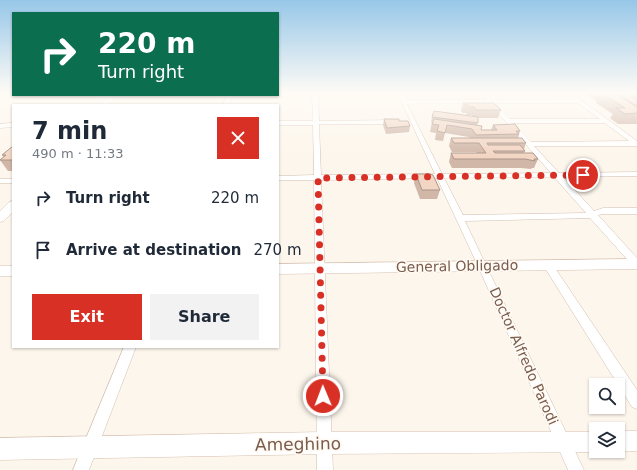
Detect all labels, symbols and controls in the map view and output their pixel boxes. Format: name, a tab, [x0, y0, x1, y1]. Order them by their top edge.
text: 220 m	[98, 27, 195, 60]
icon: right	[32, 28, 84, 80]
text: Turn right	[98, 61, 184, 82]
text: 7 min	[32, 117, 107, 145]
button: close	[217, 117, 259, 159]
text: 490 m · 11:33	[32, 146, 123, 161]
pin	[566, 158, 600, 192]
icon: arrive	[572, 164, 594, 186]
icon: right	[32, 187, 54, 209]
text: Turn right	[66, 189, 150, 207]
text: 220 m	[211, 189, 259, 207]
icon: arrive	[32, 239, 54, 261]
text: Arrive at destination	[66, 241, 241, 259]
text: 270 m	[253, 241, 302, 259]
street label: General Obligado	[396, 257, 518, 275]
street label: Doctor Alfredo Parodi	[486, 285, 562, 427]
button: Exit	[32, 294, 142, 340]
button: Share	[150, 294, 259, 340]
position arrow	[302, 375, 344, 417]
map controls	[589, 378, 625, 458]
button: search	[589, 378, 625, 414]
button: layers	[589, 422, 625, 458]
street label: Ameghino	[255, 433, 341, 455]

